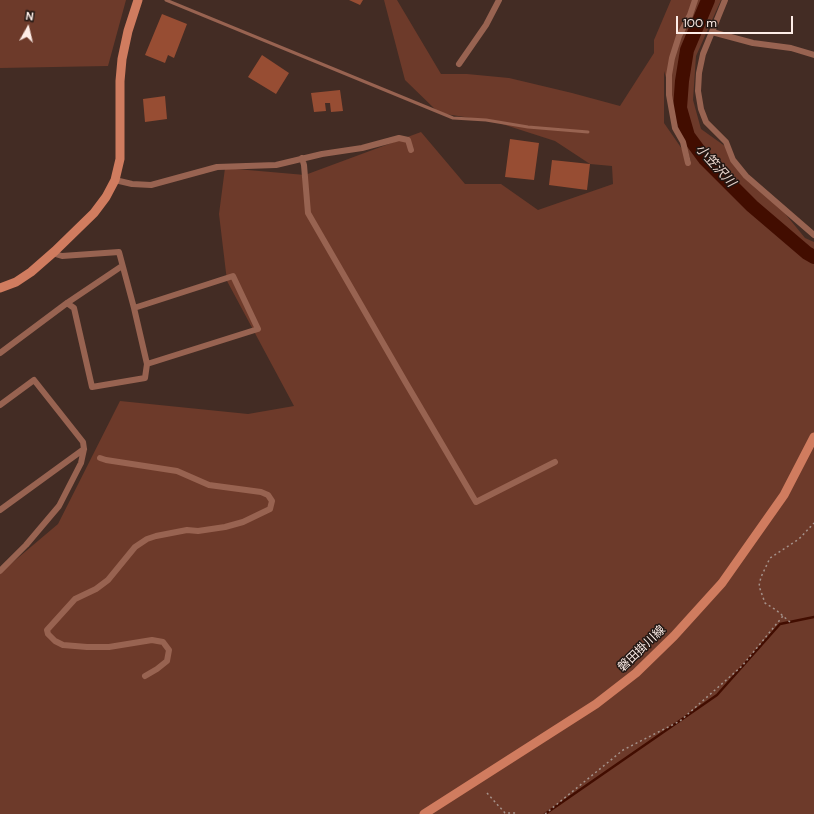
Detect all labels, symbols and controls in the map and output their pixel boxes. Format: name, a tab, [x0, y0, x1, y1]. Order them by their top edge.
north arrow	[8, 8, 48, 48]
scale bar	[678, 8, 795, 34]
text: N	[25, 9, 35, 24]
text: 100 m	[683, 15, 717, 31]
water label: 小笠沢川	[692, 141, 738, 191]
street label: 磐田掛川線	[615, 623, 669, 675]

